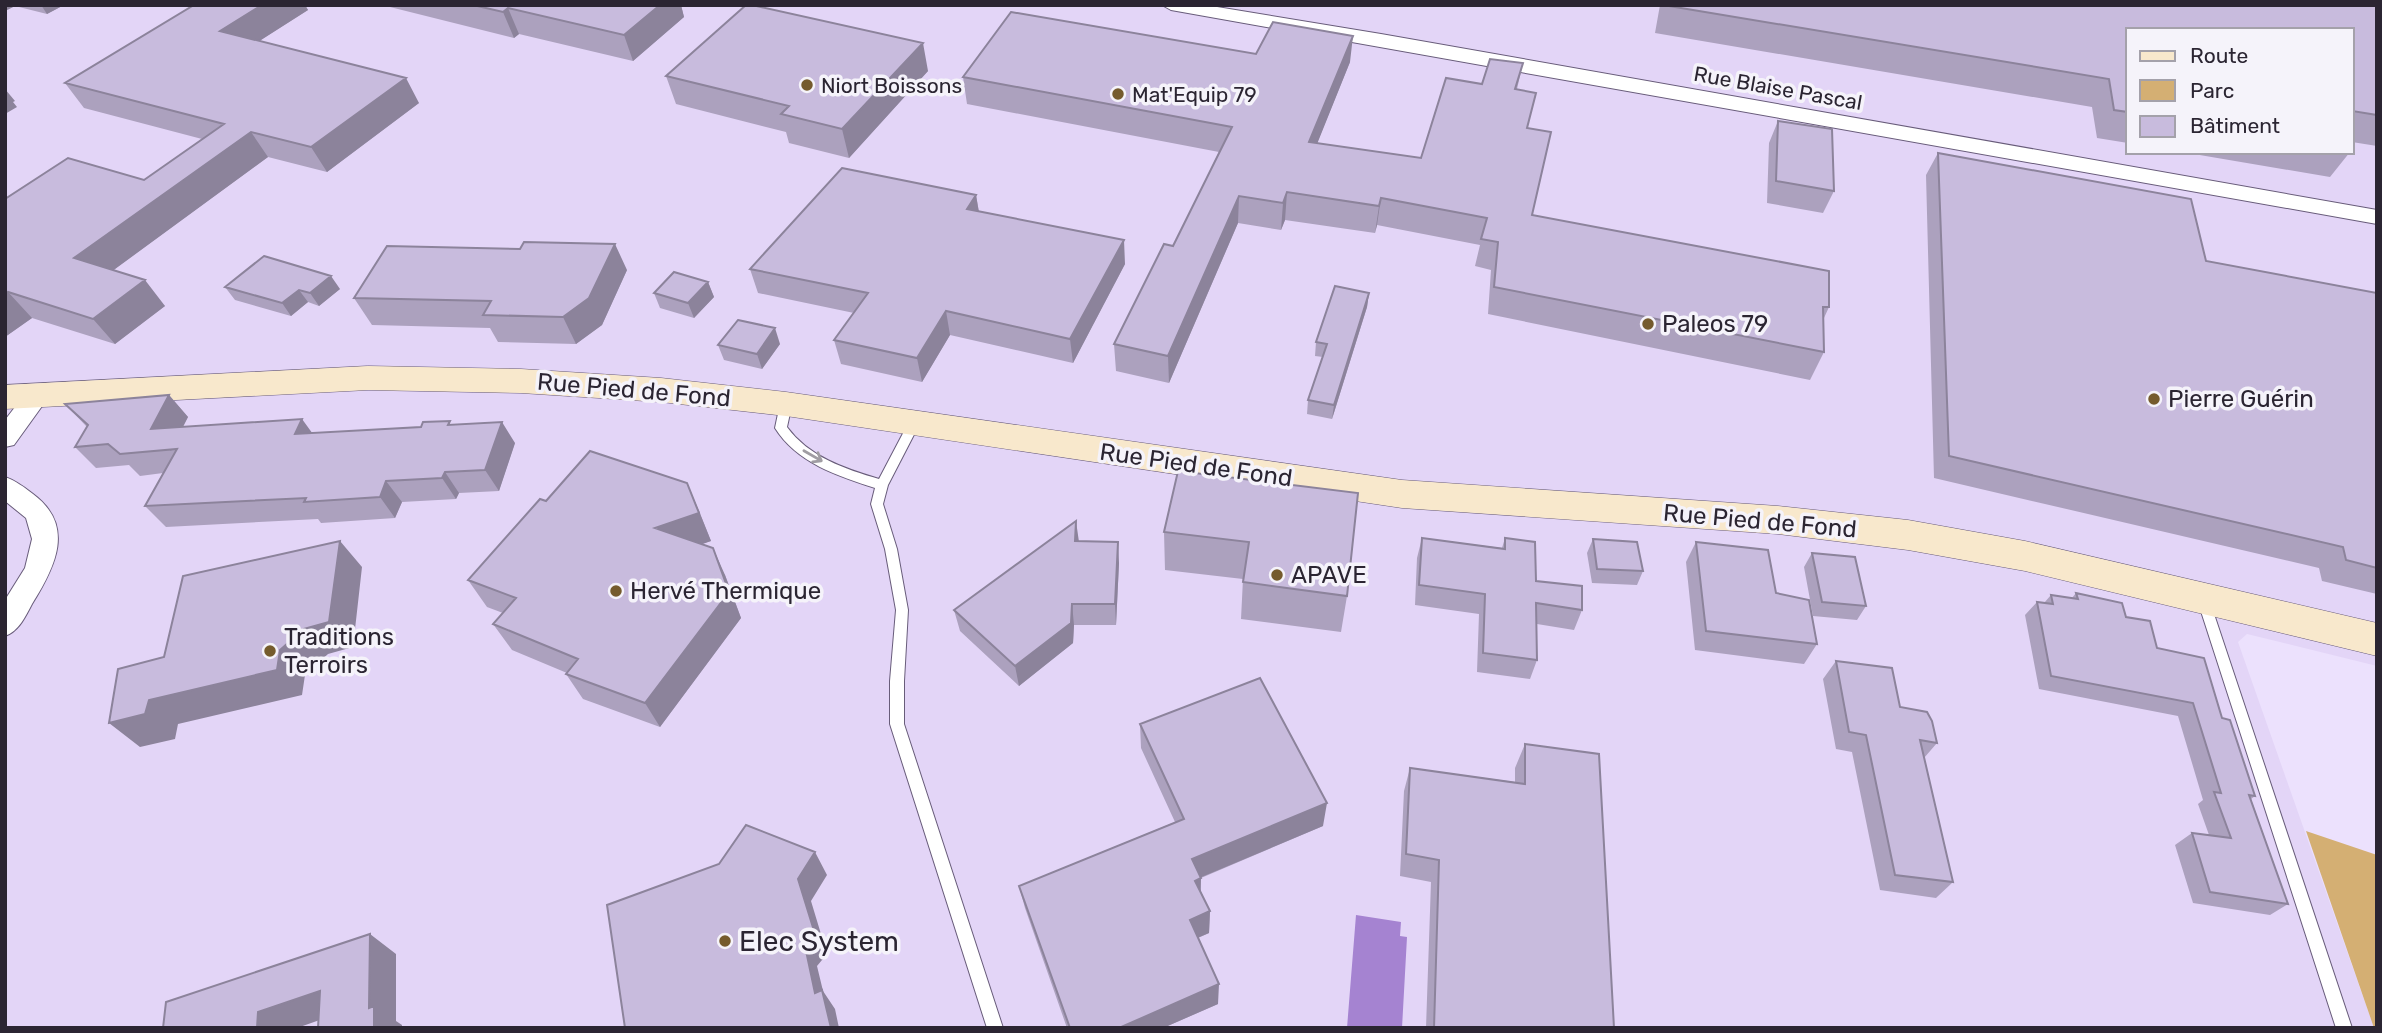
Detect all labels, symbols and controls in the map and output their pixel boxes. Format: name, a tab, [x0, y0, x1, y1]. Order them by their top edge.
legend	[2126, 28, 2354, 154]
text: Route	[2190, 43, 2248, 68]
street label: Rue Blaise Pascal	[1692, 61, 1864, 115]
place label: Niort Boissons	[821, 73, 962, 98]
marker: Niort Boissons	[799, 77, 815, 93]
text: Parc	[2190, 78, 2234, 103]
place label: Mat'Equip 79	[1132, 82, 1257, 107]
marker: Mat'Equip 79	[1110, 86, 1126, 102]
text: Bâtiment	[2190, 113, 2280, 138]
place label: Paleos 79	[1662, 310, 1768, 338]
marker: Paleos 79	[1640, 316, 1656, 332]
street label: Rue Pied de Fond	[536, 368, 732, 412]
place label: Pierre Guérin	[2168, 385, 2314, 413]
marker: Pierre Guérin	[2146, 391, 2162, 407]
street label: Rue Pied de Fond	[1098, 438, 1294, 492]
one-way arrow	[803, 450, 823, 464]
street label: Rue Pied de Fond	[1662, 499, 1858, 543]
place label: APAVE	[1291, 561, 1367, 589]
marker: APAVE	[1269, 567, 1285, 583]
place label: Hervé Thermique	[630, 577, 821, 605]
marker: Hervé Thermique	[608, 583, 624, 599]
place label: Traditions Terroirs	[284, 623, 394, 679]
marker: Traditions Terroirs	[262, 643, 278, 659]
place label: Elec System	[739, 925, 899, 958]
marker: Elec System	[717, 933, 733, 949]

